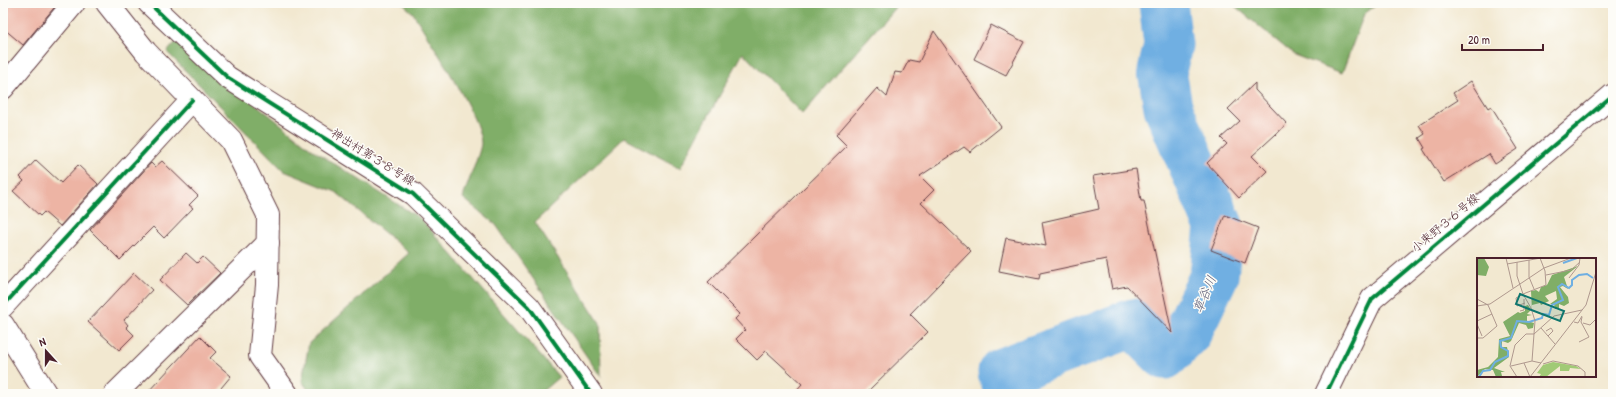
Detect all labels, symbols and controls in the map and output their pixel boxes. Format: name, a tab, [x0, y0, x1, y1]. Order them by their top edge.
scale bar	[1462, 26, 1543, 52]
text: 20 m	[1468, 31, 1490, 48]
street label: 神出村第３８号線	[328, 124, 418, 189]
street label: 小束野３６号線	[1407, 189, 1482, 256]
inset map	[1477, 258, 1596, 377]
water label: 草谷川	[1188, 273, 1220, 315]
north arrow	[26, 331, 66, 371]
text: N	[37, 334, 48, 349]

